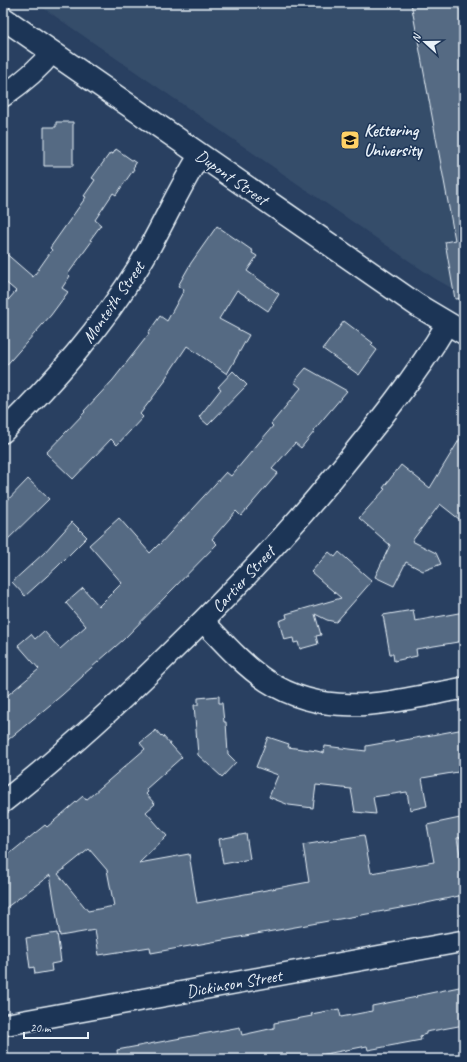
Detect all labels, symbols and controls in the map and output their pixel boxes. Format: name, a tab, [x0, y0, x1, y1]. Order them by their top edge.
north arrow	[405, 22, 445, 62]
text: N	[408, 31, 424, 44]
place label: Kettering University	[364, 120, 424, 161]
school or university icon: Kettering University	[339, 129, 361, 151]
street label: Dupont Street	[192, 145, 274, 211]
street label: Monteith Street	[78, 256, 150, 347]
street label: Cartier Street	[207, 540, 281, 617]
street label: Dickinson Street	[185, 964, 286, 1002]
scale bar	[24, 1014, 88, 1040]
text: 20 m	[30, 1020, 52, 1036]

